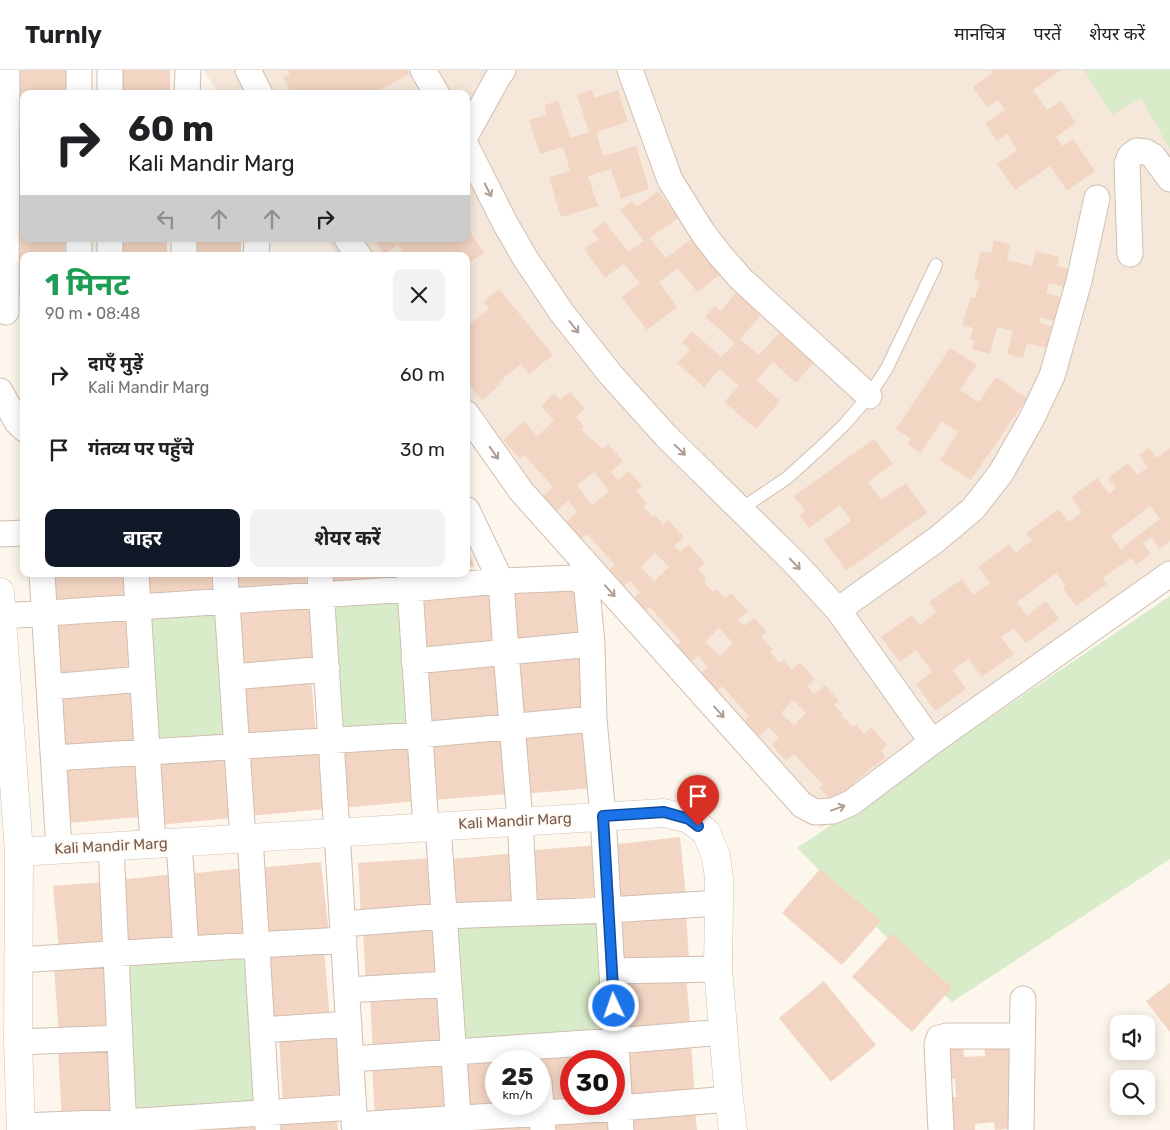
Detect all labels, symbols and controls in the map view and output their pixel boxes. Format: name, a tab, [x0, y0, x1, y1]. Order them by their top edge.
text: Turnly	[25, 21, 102, 49]
text: मानचित्र	[954, 23, 1006, 45]
text: परतें	[1034, 23, 1061, 45]
text: शेयर करें	[1089, 23, 1145, 45]
text: 60 m	[128, 108, 214, 150]
icon: right	[45, 110, 110, 175]
text: Kali Mandir Marg	[128, 150, 295, 177]
one-way arrow	[483, 182, 493, 197]
icon: left	[152, 205, 180, 233]
icon: ahead	[205, 205, 233, 233]
icon: ahead	[258, 205, 286, 233]
icon: right	[311, 205, 339, 233]
text: 1 मिनट	[45, 267, 129, 303]
button: close	[393, 269, 445, 321]
text: 90 m · 08:48	[45, 304, 140, 323]
one-way arrow	[568, 320, 579, 333]
text: दाएँ मुड़ें	[88, 352, 143, 375]
icon: right	[45, 361, 73, 389]
text: 60 m	[400, 363, 445, 386]
text: Kali Mandir Marg	[88, 378, 209, 397]
icon: arrive	[45, 436, 73, 464]
text: गंतव्य पर पहुँचे	[88, 437, 194, 460]
text: 30 m	[400, 438, 445, 461]
one-way arrow	[674, 444, 686, 456]
one-way arrow	[489, 446, 499, 460]
button: बाहर	[45, 509, 240, 567]
button: शेयर करें	[250, 509, 445, 567]
one-way arrow	[789, 558, 801, 571]
one-way arrow	[605, 584, 616, 597]
one-way arrow	[713, 705, 725, 718]
pin	[677, 775, 719, 826]
icon: arrive	[684, 782, 712, 810]
one-way arrow	[829, 803, 845, 812]
street label: Kali Mandir Marg	[458, 809, 572, 833]
street label: Kali Mandir Marg	[54, 834, 168, 858]
position arrow	[587, 979, 639, 1031]
map controls	[1110, 1015, 1155, 1115]
button: sound	[1110, 1015, 1155, 1060]
speed limit sign: 30	[560, 1050, 625, 1115]
text: 25	[501, 1062, 534, 1091]
button: search	[1110, 1070, 1155, 1115]
text: km/h	[503, 1088, 532, 1102]

